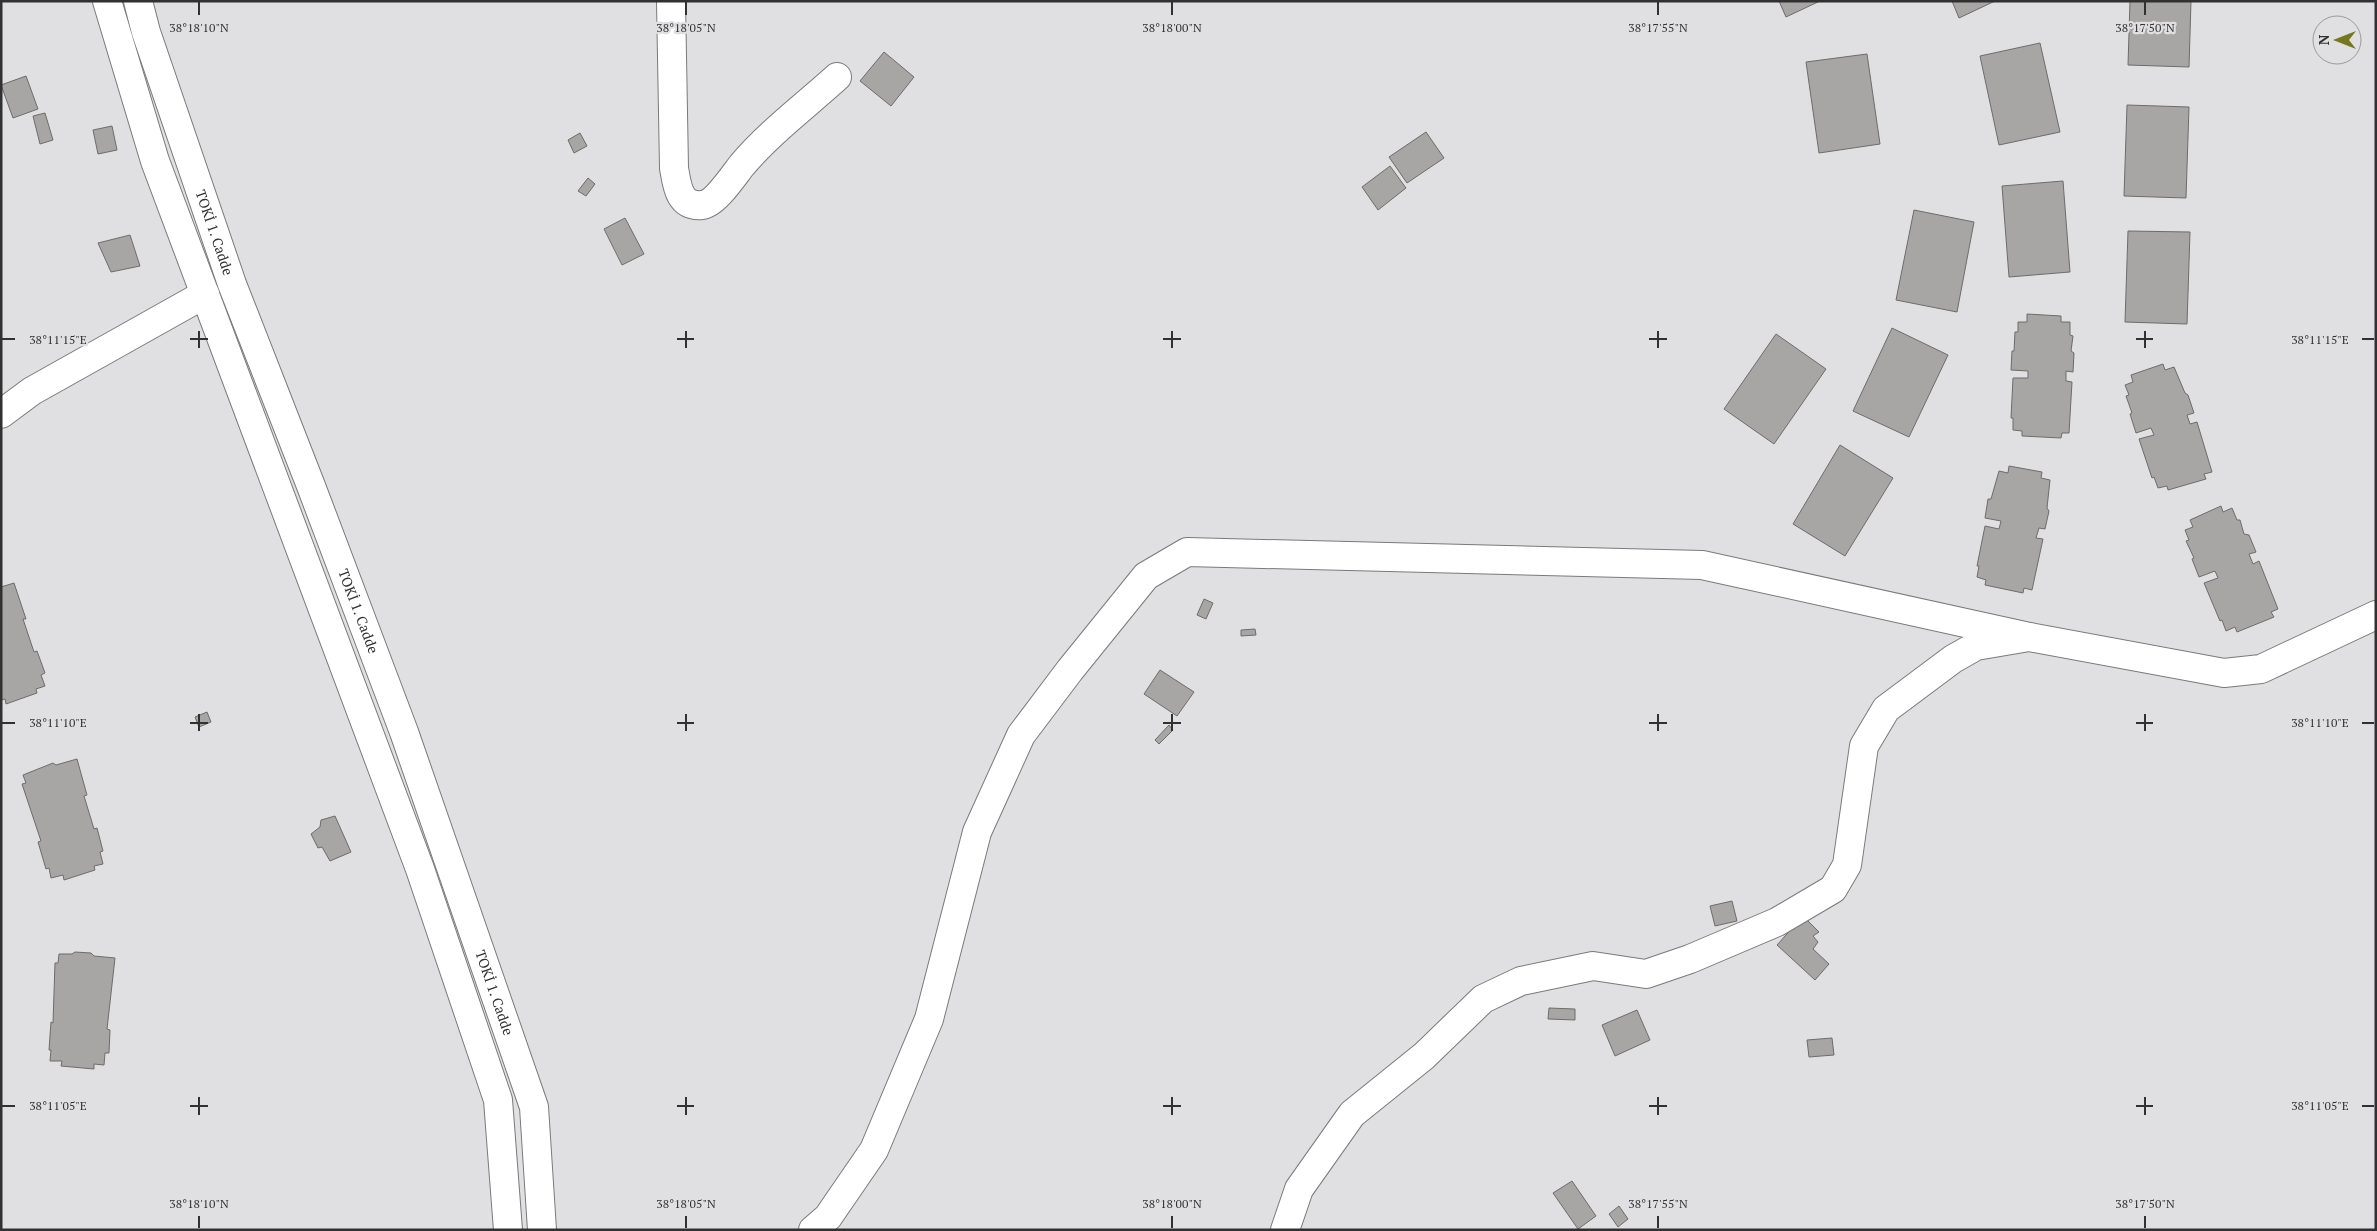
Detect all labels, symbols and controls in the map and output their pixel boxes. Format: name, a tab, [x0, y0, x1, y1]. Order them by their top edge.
north arrow	[2312, 15, 2362, 65]
text: 38°18'10"N	[169, 20, 229, 35]
text: 38°18'05"N	[656, 20, 716, 35]
text: 38°18'00"N	[1142, 20, 1202, 35]
text: 38°17'55"N	[1628, 20, 1688, 35]
text: 38°17'50"N	[2115, 20, 2175, 35]
text: N	[2314, 34, 2333, 45]
street label: TOKİ 1. Cadde	[192, 187, 238, 278]
text: 38°11'15"E	[29, 332, 87, 347]
text: 38°11'15"E	[2291, 332, 2349, 347]
street label: TOKİ 1. Cadde	[334, 566, 383, 656]
text: 38°11'10"E	[29, 715, 87, 730]
text: 38°11'10"E	[2291, 715, 2349, 730]
street label: TOKİ 1. Cadde	[471, 947, 518, 1038]
text: 38°11'05"E	[29, 1098, 87, 1113]
text: 38°11'05"E	[2291, 1098, 2349, 1113]
text: 38°18'10"N	[169, 1196, 229, 1211]
text: 38°18'05"N	[656, 1196, 716, 1211]
text: 38°18'00"N	[1142, 1196, 1202, 1211]
text: 38°17'55"N	[1628, 1196, 1688, 1211]
text: 38°17'50"N	[2115, 1196, 2175, 1211]

